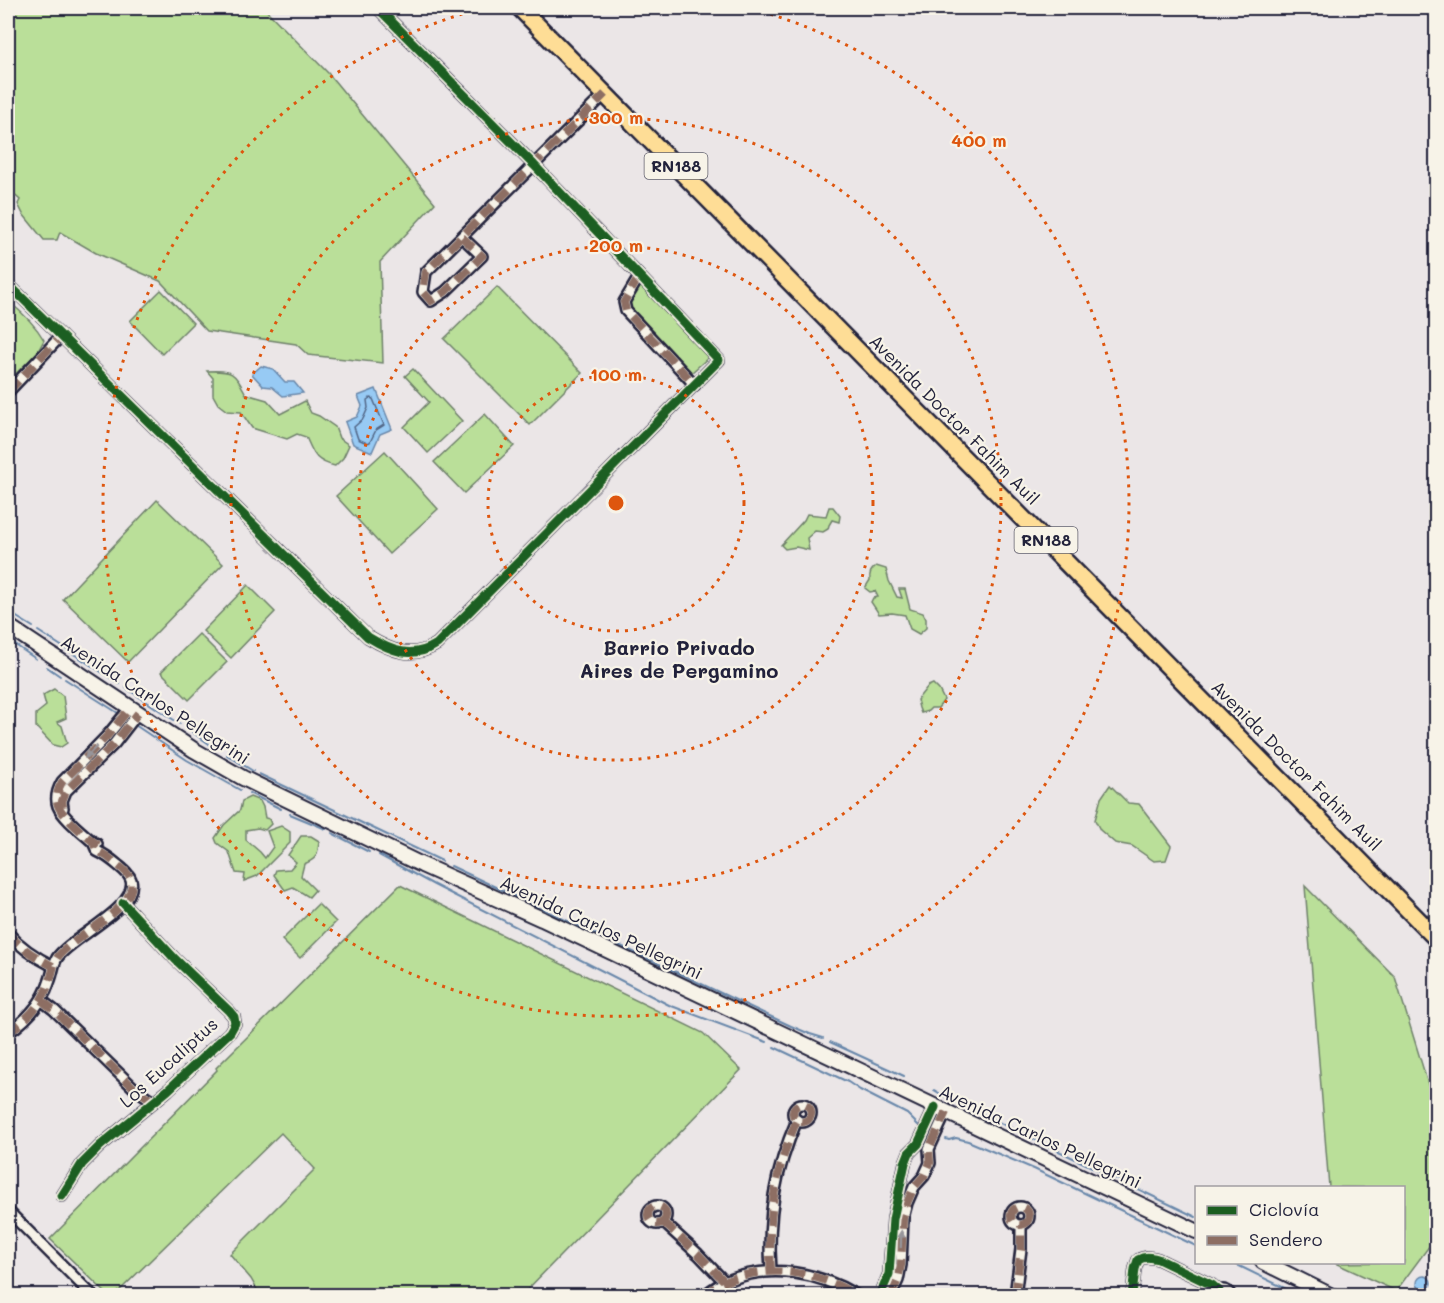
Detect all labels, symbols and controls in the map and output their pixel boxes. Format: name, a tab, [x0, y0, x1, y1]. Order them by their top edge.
text: 300 m	[589, 105, 643, 129]
text: 400 m	[951, 128, 1007, 152]
road number: RN188	[644, 153, 708, 179]
text: 200 m	[589, 233, 643, 257]
street label: Avenida Doctor Fahim Auil	[864, 329, 1045, 510]
text: 100 m	[590, 362, 642, 386]
centre of rings	[606, 493, 626, 513]
road number: RN188	[1014, 527, 1078, 553]
street label: Avenida Carlos Pellegrini	[56, 629, 255, 769]
district label: Barrio Privado Aires de Pergamino	[580, 634, 778, 683]
street label: Avenida Doctor Fahim Auil	[1206, 675, 1387, 856]
one-way arrow	[84, 745, 98, 759]
street label: Avenida Carlos Pellegrini	[496, 870, 707, 985]
street label: Los Eucaliptus	[114, 1012, 223, 1113]
street label: Avenida Carlos Pellegrini	[935, 1079, 1146, 1194]
legend	[1195, 1186, 1405, 1264]
text: Ciclovía	[1249, 1197, 1320, 1221]
text: Sendero	[1249, 1227, 1323, 1251]
one-way arrow	[897, 1229, 906, 1248]

